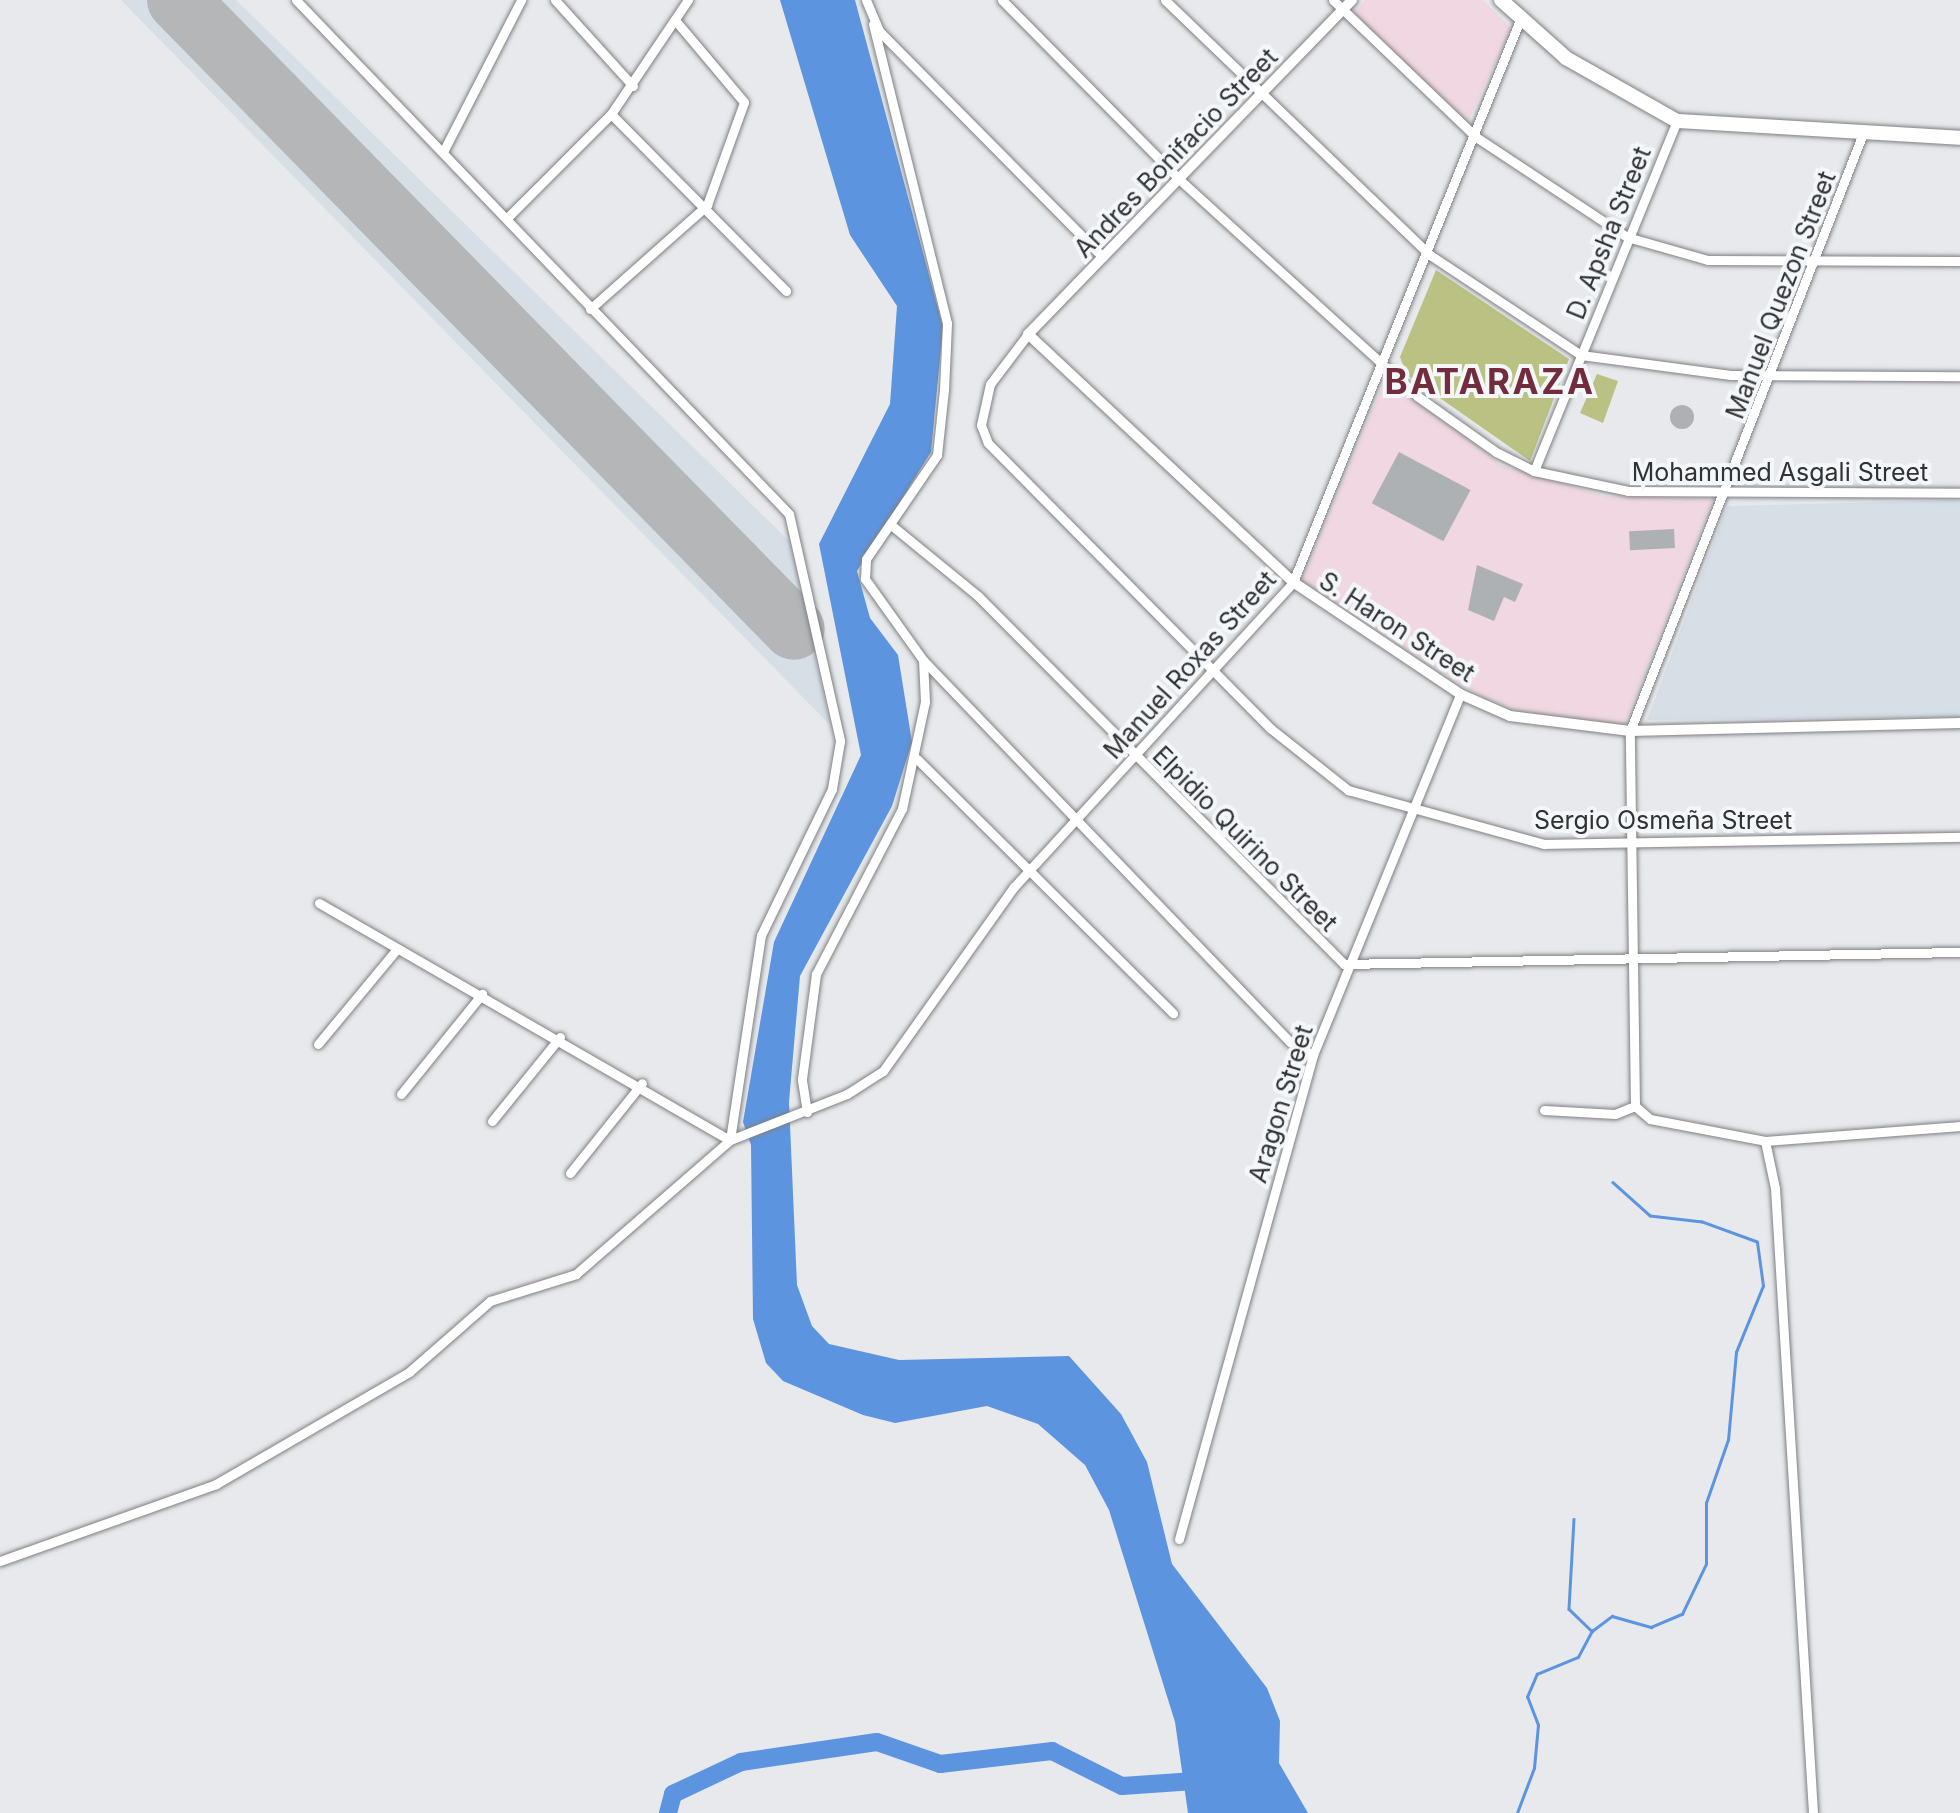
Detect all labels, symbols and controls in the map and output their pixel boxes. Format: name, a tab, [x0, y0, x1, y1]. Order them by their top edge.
street label: Andres Bonifacio Street	[1068, 42, 1284, 264]
street label: D. Apsha Street	[1561, 142, 1657, 324]
street label: Manuel Quezon Street	[1720, 167, 1842, 423]
district label: BATARAZA	[1384, 360, 1596, 402]
street label: Mohammed Asgali Street	[1632, 457, 1928, 487]
street label: Manuel Roxas Street	[1098, 565, 1282, 765]
street label: S. Haron Street	[1314, 566, 1480, 688]
street label: Elpidio Quirino Street	[1146, 740, 1344, 938]
street label: Sergio Osmeña Street	[1534, 805, 1792, 835]
street label: Aragon Street	[1243, 1022, 1319, 1186]

